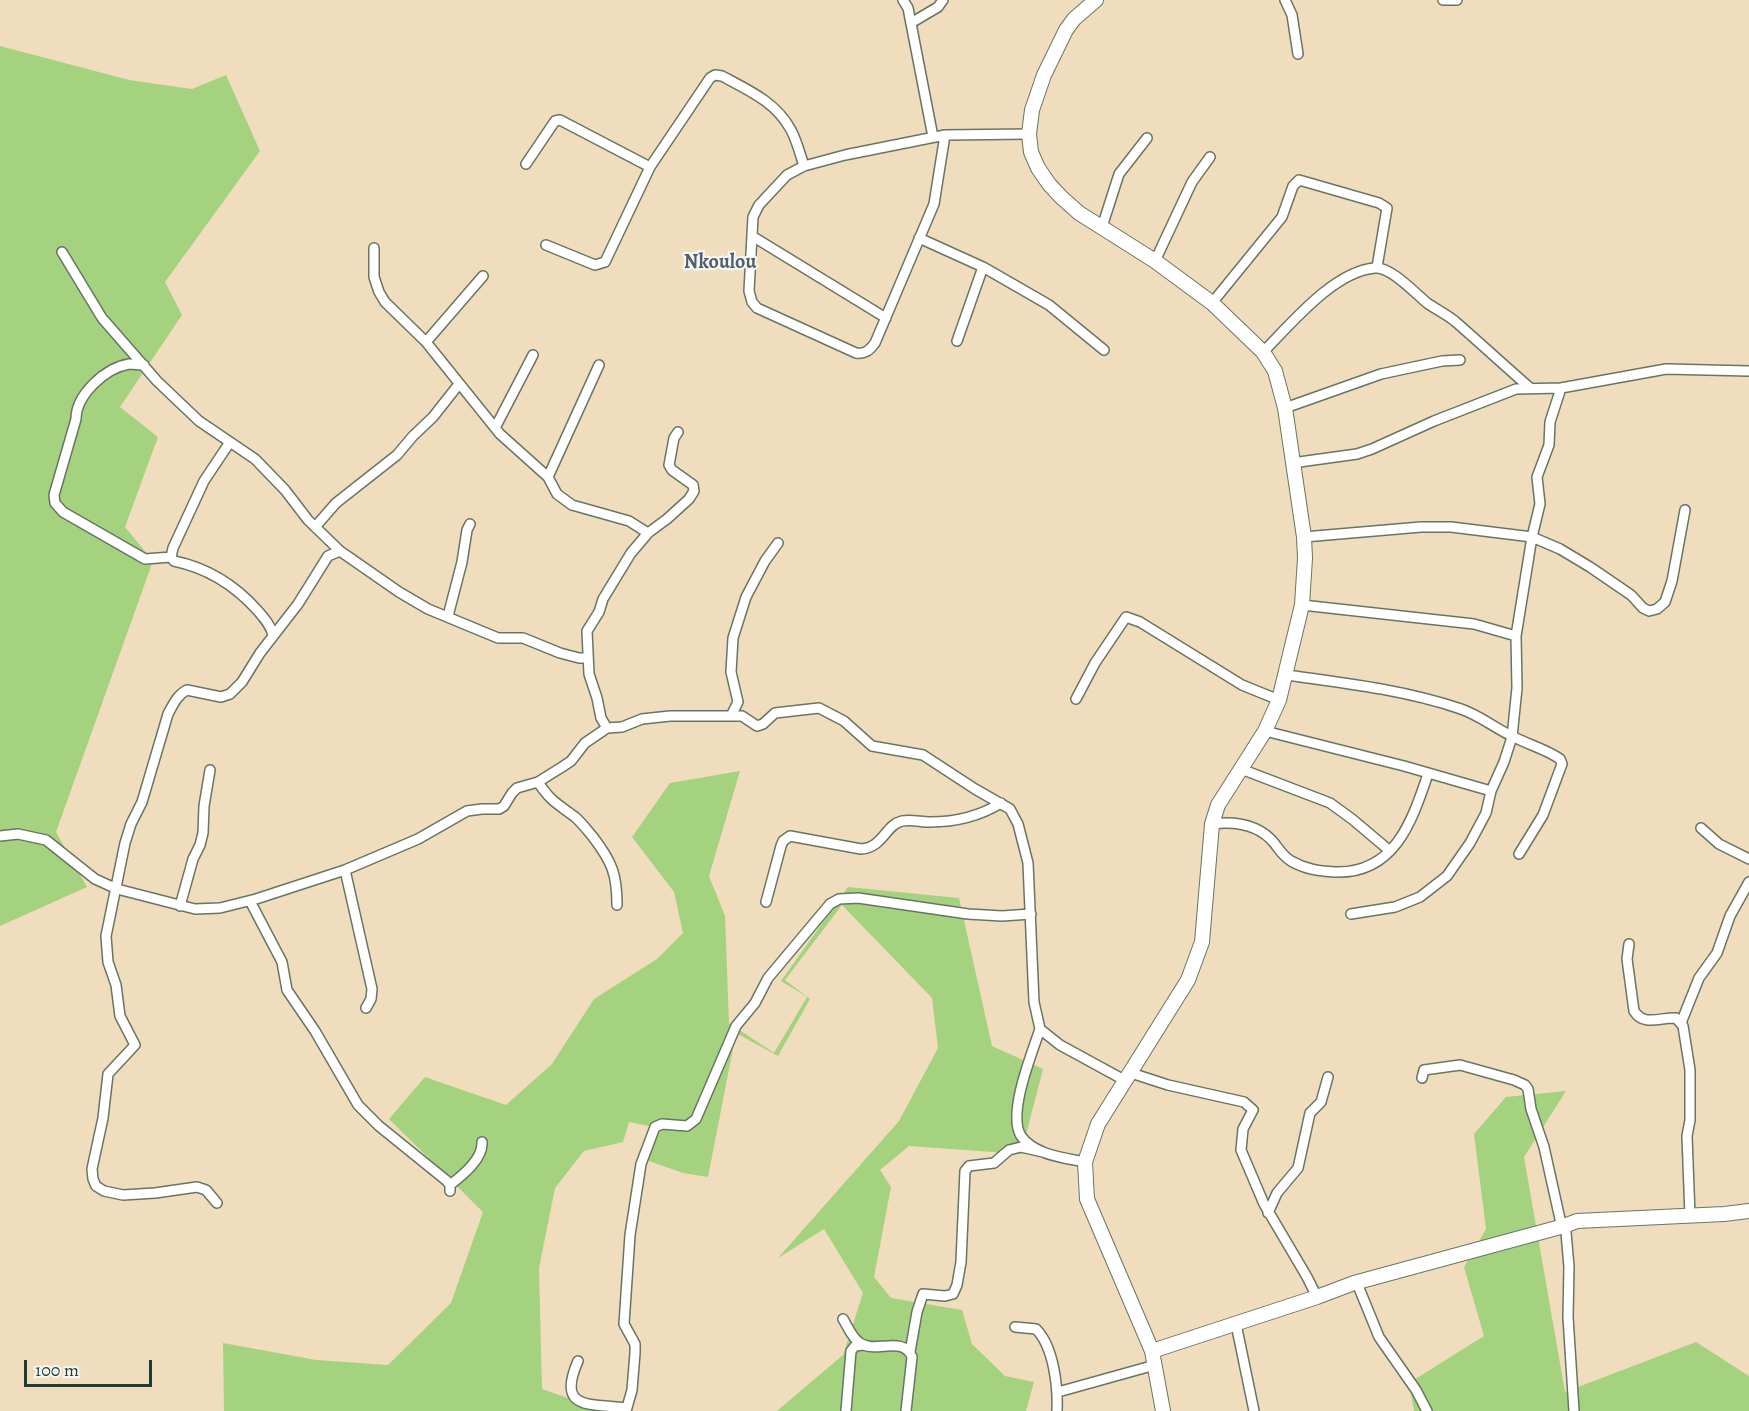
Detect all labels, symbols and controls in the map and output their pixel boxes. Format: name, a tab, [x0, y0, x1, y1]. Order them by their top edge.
district label: Nkoulou	[684, 251, 756, 275]
scale bar	[27, 1348, 154, 1386]
text: 100 m	[35, 1358, 79, 1382]

